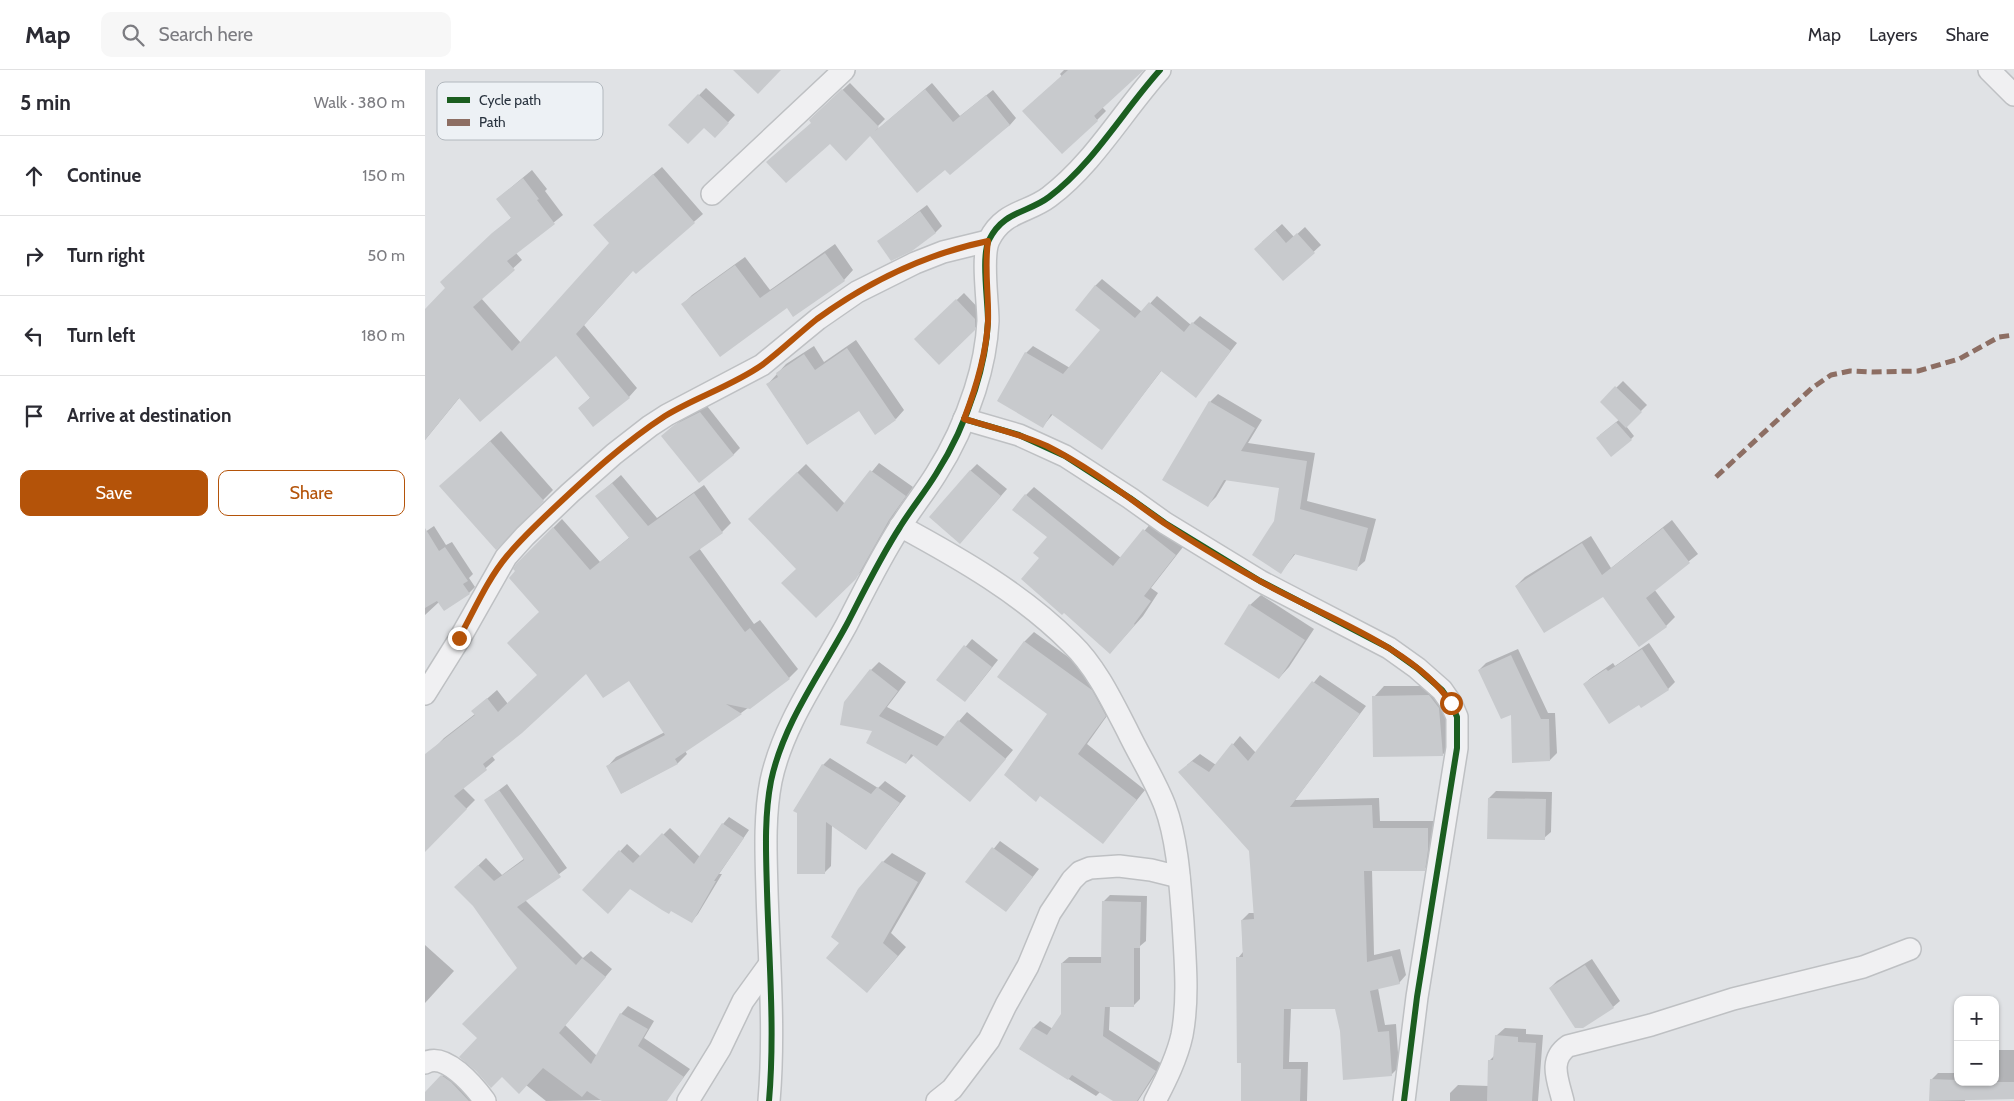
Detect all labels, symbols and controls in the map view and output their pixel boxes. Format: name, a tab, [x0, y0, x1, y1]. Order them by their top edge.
search box	[101, 12, 451, 57]
text: Map	[25, 20, 71, 49]
icon: search	[119, 21, 147, 49]
text: Search here	[159, 23, 253, 46]
text: Map	[1808, 24, 1841, 46]
text: Layers	[1869, 24, 1918, 46]
text: Share	[1946, 24, 1989, 46]
legend	[437, 82, 603, 140]
text: 5 min	[20, 90, 71, 115]
text: Cycle path	[479, 91, 541, 109]
text: Walk · 380 m	[314, 93, 405, 112]
text: Path	[479, 113, 506, 131]
icon: ahead	[20, 162, 48, 190]
text: Continue	[67, 164, 141, 187]
text: 150 m	[362, 166, 405, 185]
icon: right	[20, 242, 48, 270]
text: Turn right	[67, 244, 145, 267]
text: 50 m	[368, 246, 405, 265]
icon: left	[20, 322, 48, 350]
text: Turn left	[67, 324, 135, 347]
text: 180 m	[361, 326, 405, 345]
icon: arrive	[20, 402, 48, 430]
text: Arrive at destination	[67, 404, 231, 427]
button: Save	[20, 470, 208, 516]
button: Share	[218, 470, 405, 516]
route end	[448, 627, 471, 650]
route start	[1440, 692, 1463, 715]
map controls	[1954, 996, 1999, 1086]
button: +	[1954, 996, 1999, 1041]
button: −	[1954, 1041, 1999, 1086]

